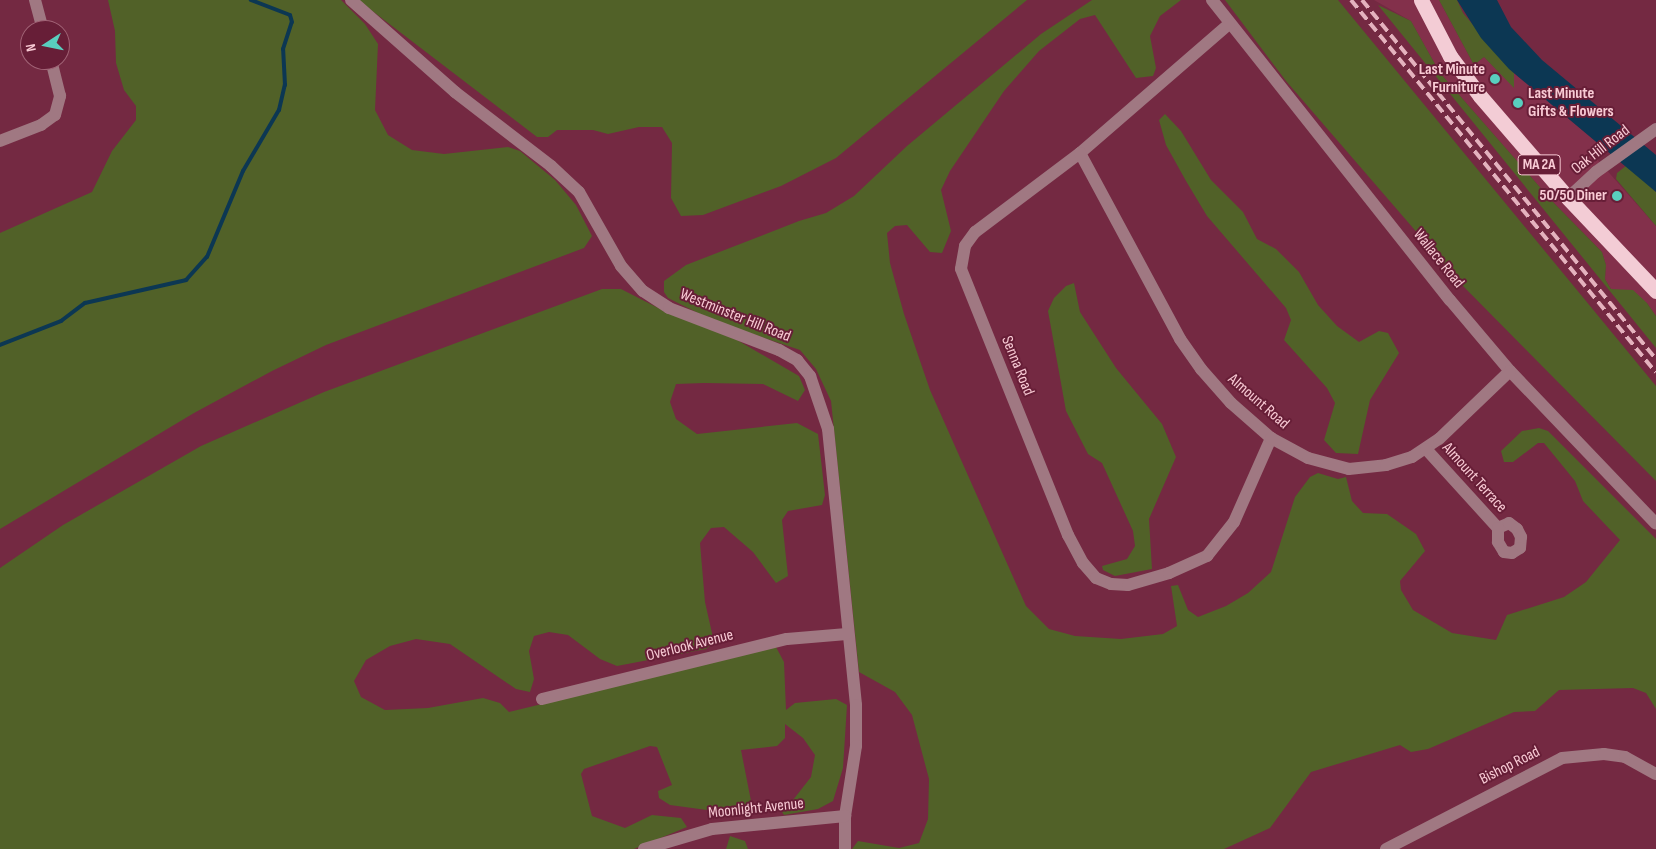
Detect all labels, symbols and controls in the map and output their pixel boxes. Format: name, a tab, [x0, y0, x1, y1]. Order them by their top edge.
north arrow	[20, 20, 70, 70]
text: N	[22, 42, 40, 53]
place label: Last Minute Furniture	[1419, 60, 1485, 98]
marker: Last Minute Furniture	[1489, 73, 1501, 85]
place label: Last Minute Gifts & Flowers	[1528, 84, 1614, 122]
marker: Last Minute Gifts & Flowers	[1512, 97, 1524, 109]
street label: Oak Hill Road	[1568, 121, 1634, 179]
road number: MA 2A	[1516, 152, 1562, 178]
place label: 50/50 Diner	[1540, 186, 1607, 206]
marker: 50/50 Diner	[1611, 190, 1623, 202]
street label: Wallace Road	[1408, 226, 1468, 292]
street label: Westminster Hill Road	[677, 285, 793, 347]
street label: Senna Road	[996, 334, 1038, 398]
street label: Almount Road	[1224, 370, 1292, 434]
street label: Almount Terrace	[1438, 439, 1510, 517]
street label: Overlook Avenue	[644, 626, 736, 666]
street label: Bishop Road	[1477, 743, 1543, 789]
street label: Moonlight Avenue	[707, 794, 805, 824]

